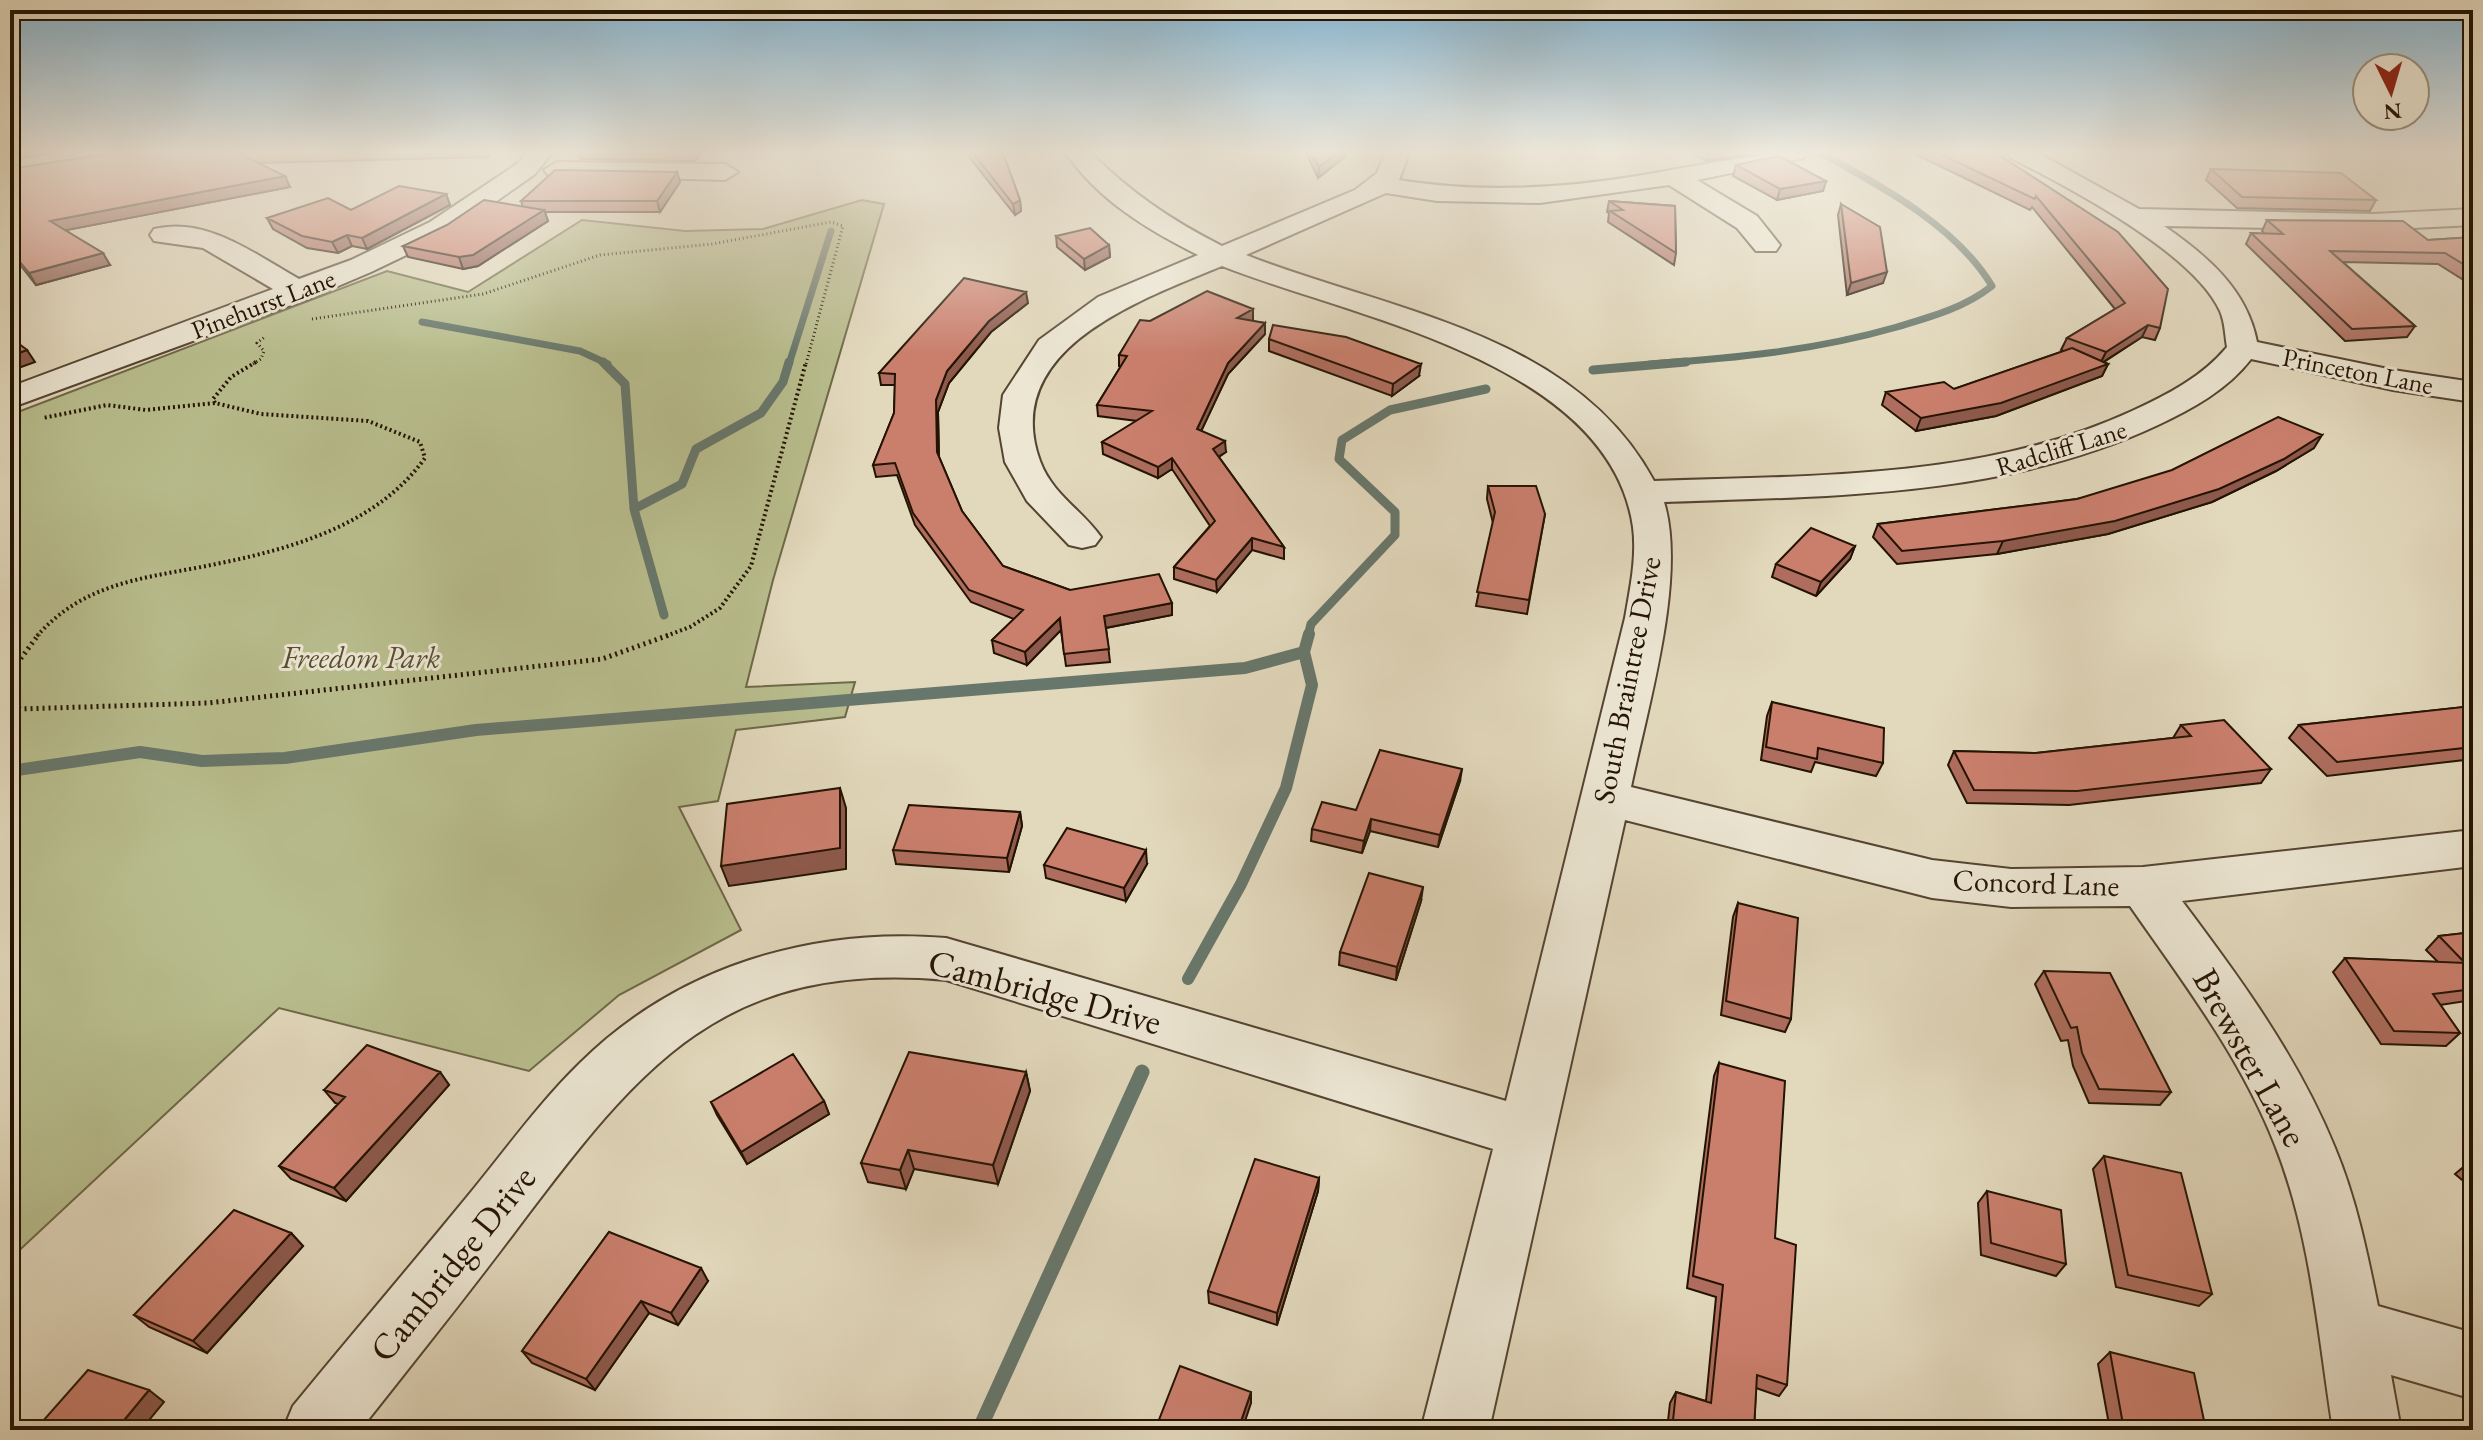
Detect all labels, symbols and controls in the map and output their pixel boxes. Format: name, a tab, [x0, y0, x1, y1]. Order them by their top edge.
north arrow	[2351, 52, 2431, 132]
text: N	[2382, 96, 2403, 127]
street label: Pinehurst Lane	[186, 261, 340, 347]
street label: Princeton Lane	[2280, 340, 2436, 402]
street label: Radcliff Lane	[1992, 412, 2130, 484]
street label: South Braintree Drive	[1583, 553, 1670, 807]
park label: Freedom Park	[281, 638, 441, 677]
street label: Concord Lane	[1952, 860, 2120, 905]
street label: Cambridge Drive	[923, 938, 1167, 1045]
street label: Brewster Lane	[2182, 960, 2319, 1155]
street label: Cambridge Drive	[359, 1156, 546, 1371]

